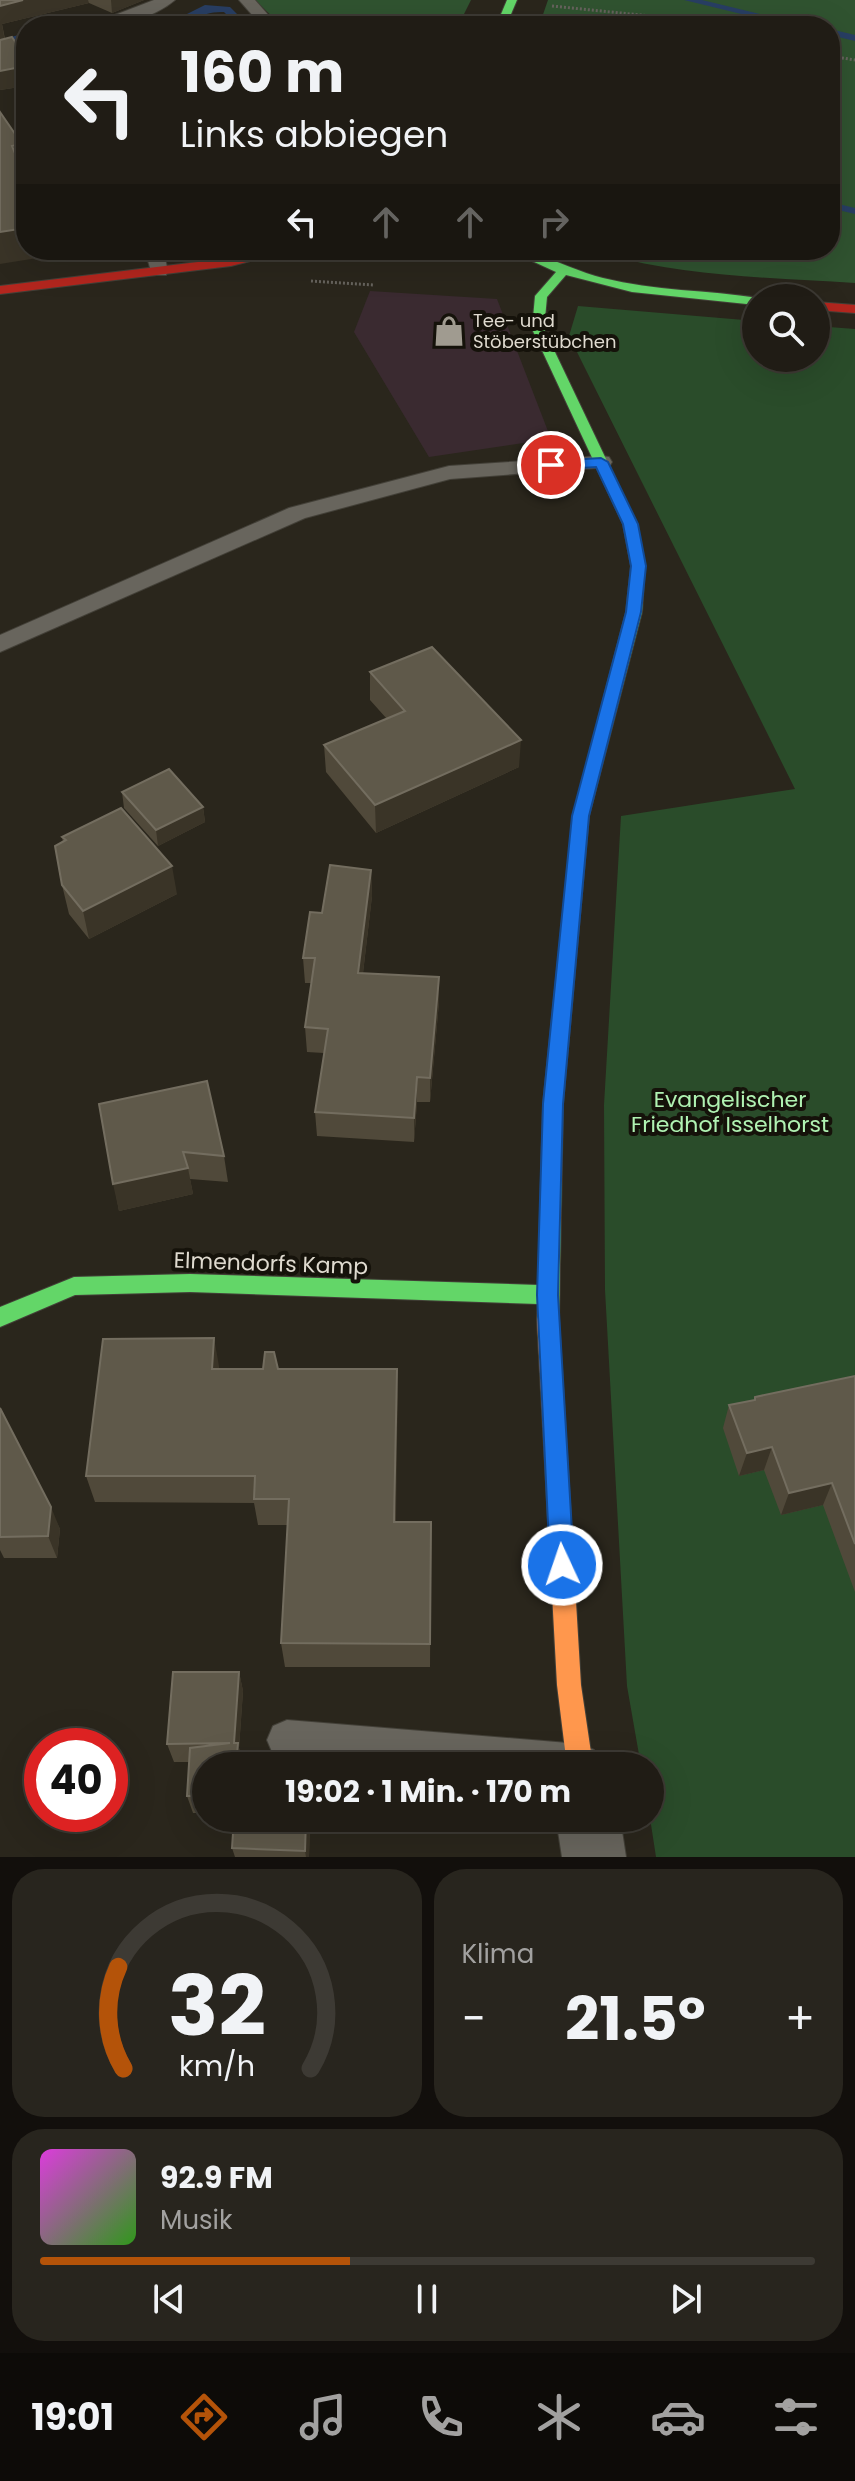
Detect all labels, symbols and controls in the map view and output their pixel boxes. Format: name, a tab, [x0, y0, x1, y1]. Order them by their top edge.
text: 160 m	[180, 33, 344, 112]
icon: left	[48, 48, 152, 152]
text: Links abbiegen	[180, 109, 448, 160]
icon: left	[280, 200, 324, 244]
icon: ahead	[364, 200, 408, 244]
icon: ahead	[448, 200, 492, 244]
icon: right	[532, 200, 576, 244]
map controls	[742, 284, 830, 372]
button: search	[742, 284, 830, 372]
place label: Tee- und Stöberstübchen	[473, 308, 616, 354]
shop icon: Tee- und Stöberstübchen	[432, 314, 466, 348]
pin	[517, 431, 585, 499]
icon: arrive	[529, 443, 573, 487]
park label: Evangelischer Friedhof Isselhorst	[631, 1084, 829, 1140]
street label: Elmendorfs Kamp	[173, 1245, 369, 1282]
position arrow	[520, 1523, 604, 1607]
speed limit sign: 40	[24, 1728, 128, 1832]
text: 19:02 · 1 Min. · 170 m	[285, 1770, 571, 1813]
text: Klima	[462, 1936, 534, 1972]
text: 32	[168, 1948, 266, 2064]
text: 21.5°	[565, 1977, 706, 2061]
text: −	[462, 1988, 486, 2049]
text: +	[785, 1988, 815, 2049]
text: km/h	[179, 2046, 255, 2086]
text: 92.9 FM	[160, 2156, 273, 2199]
text: Musik	[160, 2202, 232, 2238]
icon: previous	[147, 2277, 191, 2321]
icon: pause	[405, 2277, 449, 2321]
icon: next	[664, 2277, 708, 2321]
icon: directions	[176, 2389, 232, 2445]
icon: music	[295, 2389, 351, 2445]
icon: phone	[413, 2389, 469, 2445]
icon: climate	[531, 2389, 587, 2445]
icon: car	[650, 2389, 706, 2445]
icon: filters	[768, 2389, 824, 2445]
text: 19:01	[31, 2392, 114, 2443]

